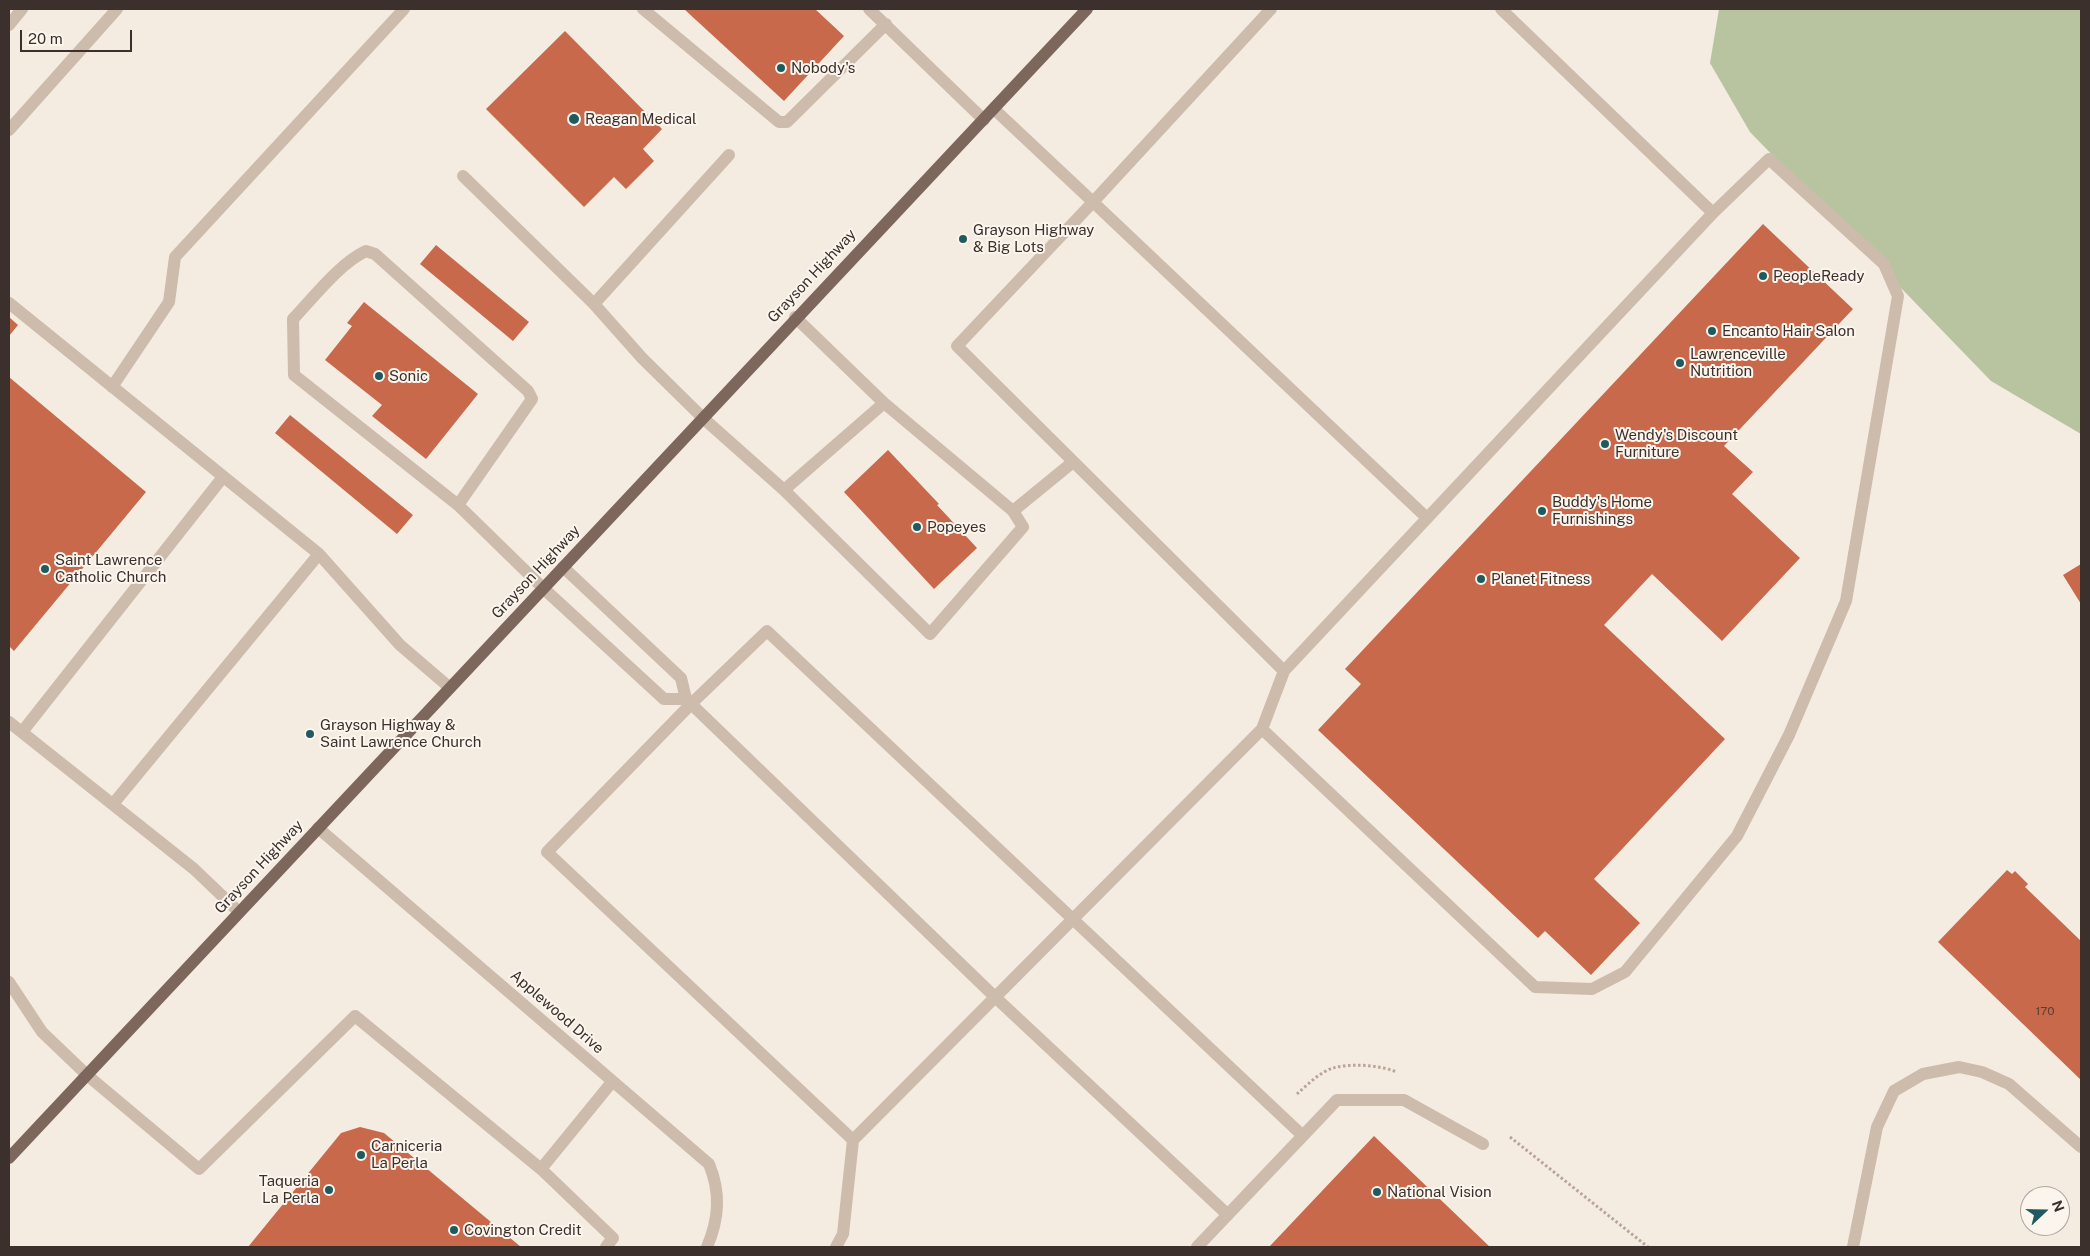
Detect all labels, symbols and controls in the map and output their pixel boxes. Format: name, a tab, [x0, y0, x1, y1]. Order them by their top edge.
scale bar	[22, 20, 135, 52]
text: 20 m	[28, 30, 63, 47]
place label: Nobody's	[791, 59, 855, 77]
marker: Nobody's	[775, 62, 787, 74]
place label: Reagan Medical	[585, 110, 697, 128]
marker: Reagan Medical	[567, 112, 581, 126]
place label: Grayson Highway & Big Lots	[973, 221, 1094, 256]
street label: Grayson Highway	[764, 225, 860, 327]
marker: Grayson Highway & Big Lots	[957, 233, 969, 245]
place label: PeopleReady	[1773, 267, 1864, 285]
marker: PeopleReady	[1757, 270, 1769, 282]
place label: Encanto Hair Salon	[1722, 322, 1855, 340]
marker: Encanto Hair Salon	[1706, 325, 1718, 337]
place label: Lawrenceville Nutrition	[1690, 345, 1786, 380]
marker: Lawrenceville Nutrition	[1674, 357, 1686, 369]
place label: Sonic	[389, 367, 428, 385]
marker: Sonic	[373, 370, 385, 382]
place label: Wendy's Discount Furniture	[1615, 426, 1738, 461]
marker: Wendy's Discount Furniture	[1599, 438, 1611, 450]
place label: Buddy's Home Furnishings	[1552, 493, 1652, 528]
marker: Buddy's Home Furnishings	[1536, 505, 1548, 517]
place label: Popeyes	[927, 518, 986, 536]
street label: Grayson Highway	[488, 521, 584, 623]
marker: Popeyes	[911, 521, 923, 533]
place label: Saint Lawrence Catholic Church	[55, 551, 166, 586]
marker: Saint Lawrence Catholic Church	[39, 563, 51, 575]
place label: Planet Fitness	[1491, 570, 1590, 588]
marker: Planet Fitness	[1475, 573, 1487, 585]
place label: Grayson Highway & Saint Lawrence Church	[320, 716, 481, 751]
marker: Grayson Highway & Saint Lawrence Church	[304, 728, 316, 740]
street label: Grayson Highway	[211, 816, 307, 918]
street label: Applewood Drive	[507, 966, 607, 1058]
house number: 170	[2035, 1004, 2055, 1018]
place label: Carniceria La Perla	[371, 1137, 442, 1172]
marker: Carniceria La Perla	[355, 1149, 367, 1161]
place label: Taqueria La Perla	[259, 1172, 319, 1207]
place label: National Vision	[1387, 1183, 1492, 1201]
marker: Taqueria La Perla	[323, 1184, 335, 1196]
marker: National Vision	[1371, 1186, 1383, 1198]
north arrow	[2020, 1186, 2070, 1236]
text: N	[2049, 1198, 2067, 1214]
place label: Covington Credit	[464, 1221, 582, 1239]
marker: Covington Credit	[448, 1224, 460, 1236]

